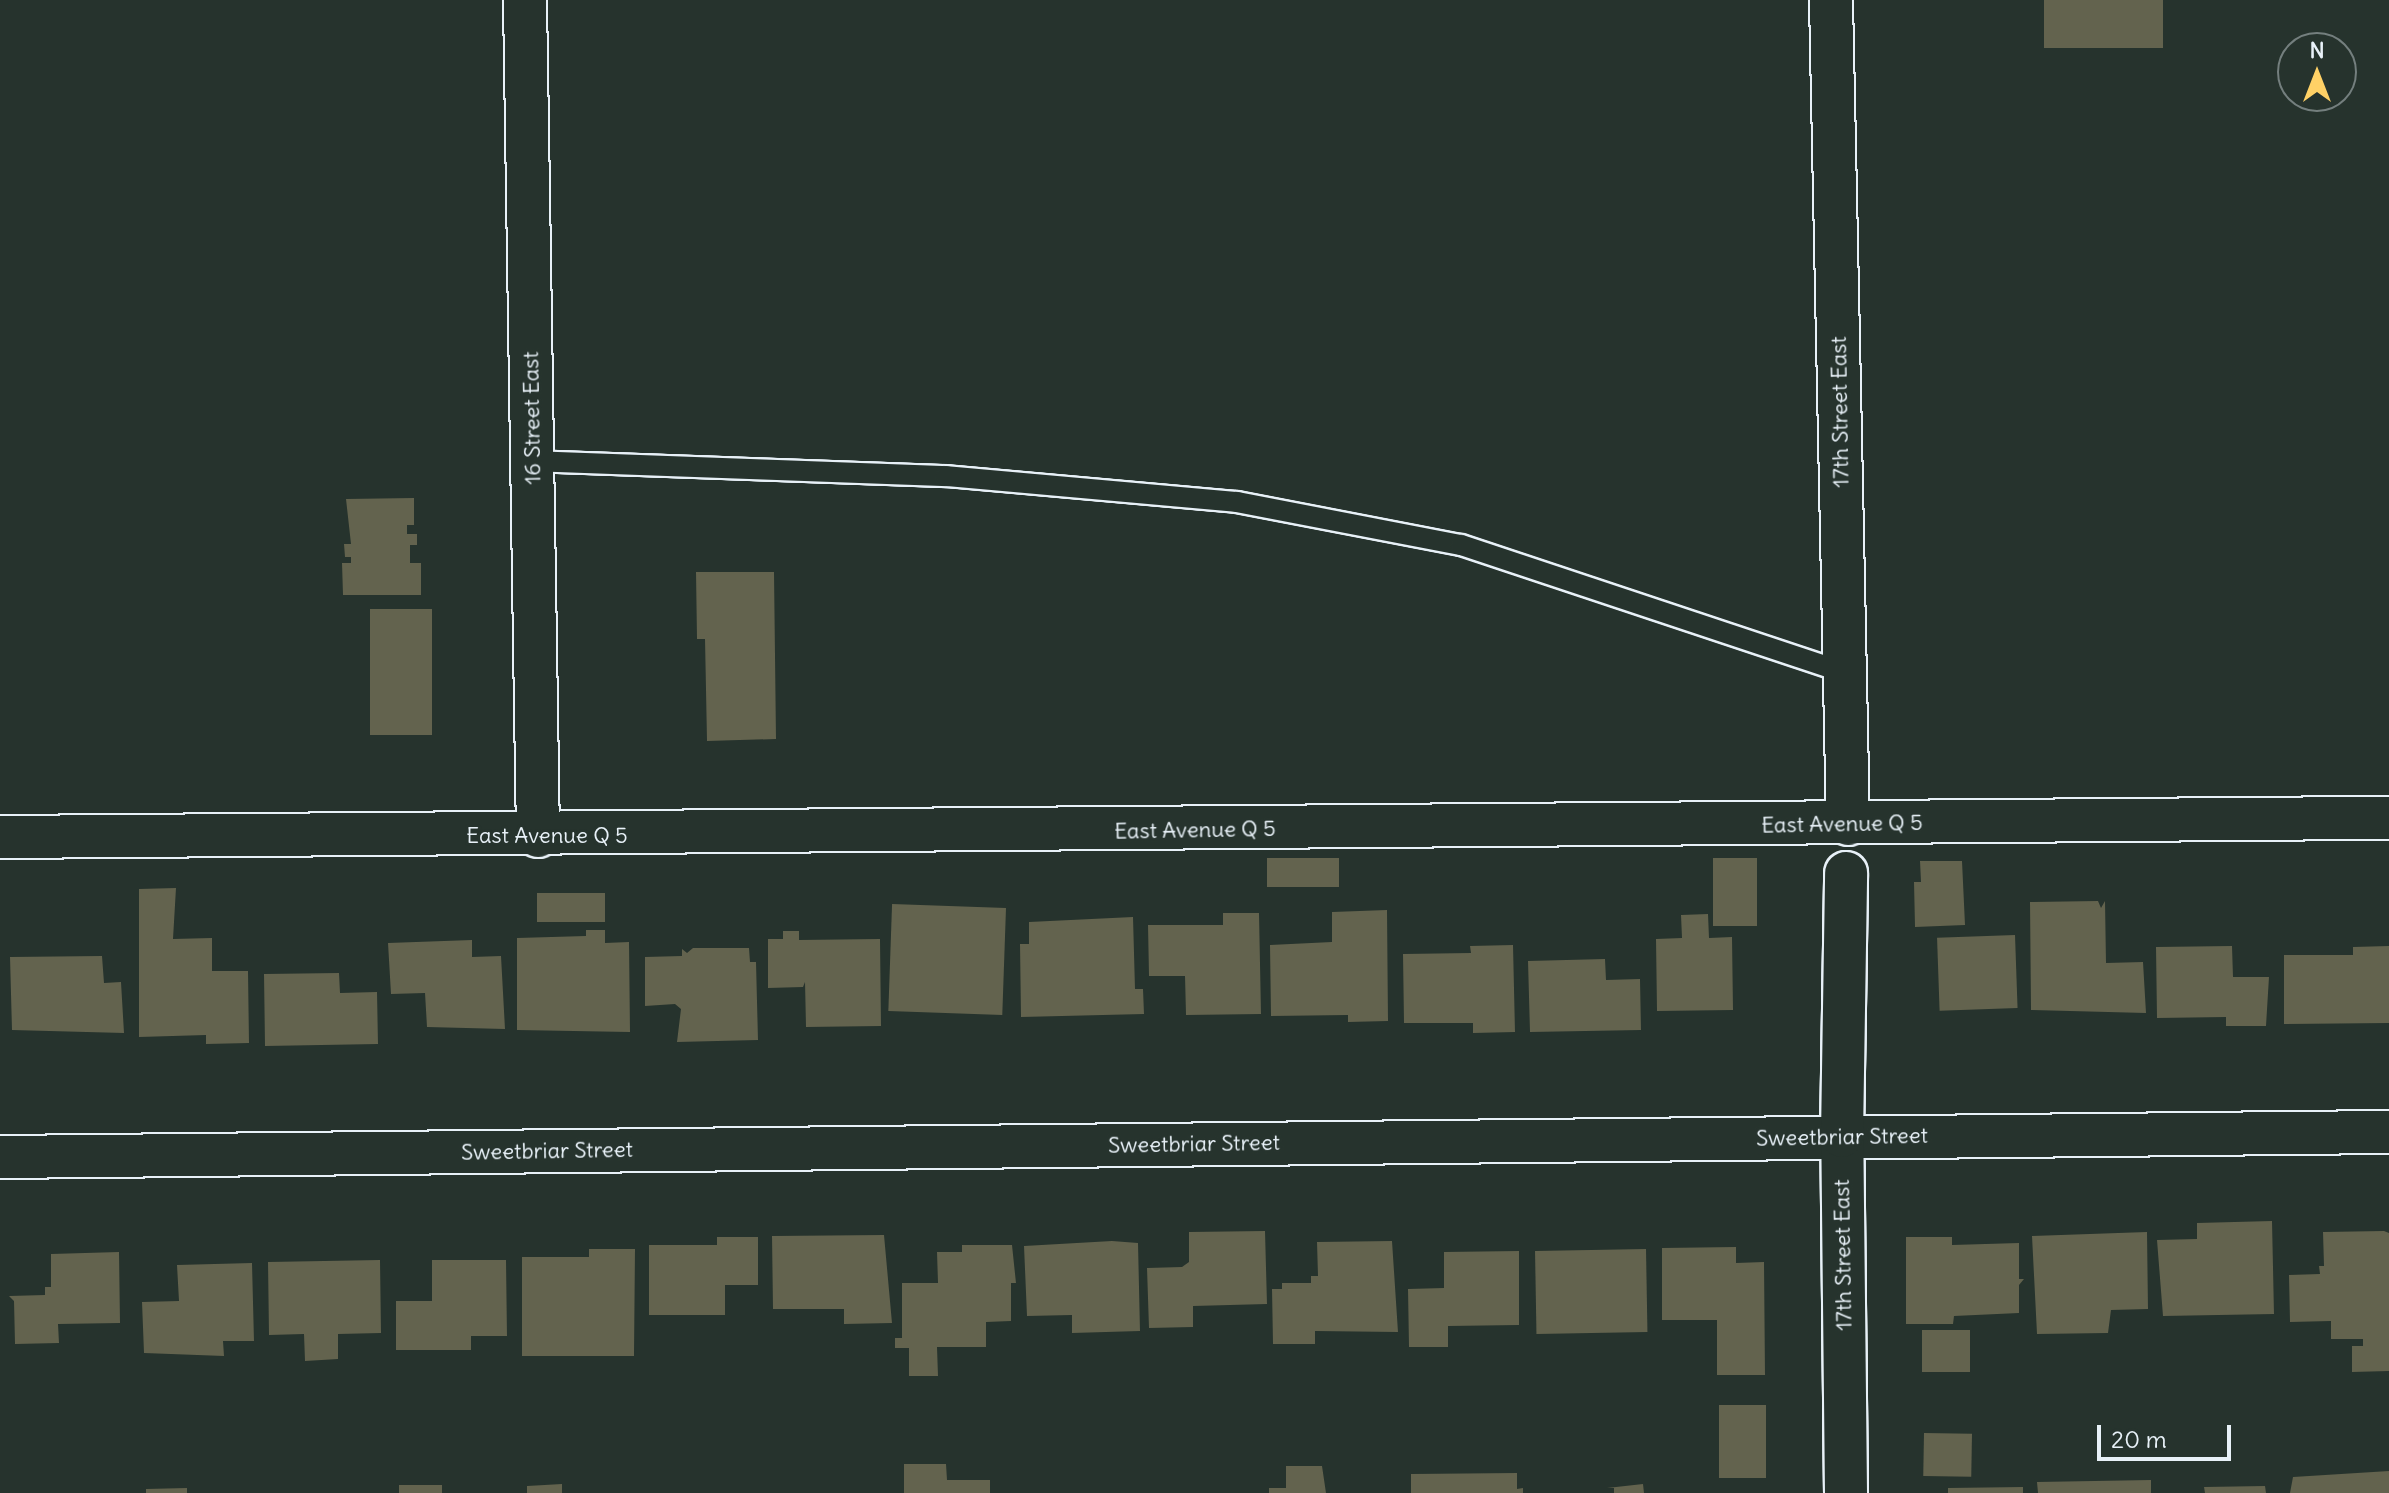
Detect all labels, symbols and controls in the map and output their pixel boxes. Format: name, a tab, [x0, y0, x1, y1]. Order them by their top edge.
north arrow	[2277, 32, 2357, 112]
text: N	[2309, 36, 2325, 64]
street label: 17th Street East	[1825, 336, 1855, 488]
street label: 16 Street East	[518, 351, 546, 485]
street label: East Avenue Q 5	[1761, 809, 1923, 839]
street label: East Avenue Q 5	[1114, 815, 1276, 845]
street label: East Avenue Q 5	[466, 823, 628, 849]
street label: Sweetbriar Street	[1756, 1122, 1928, 1152]
street label: Sweetbriar Street	[1108, 1129, 1280, 1159]
street label: Sweetbriar Street	[461, 1136, 633, 1166]
street label: 17th Street East	[1828, 1179, 1858, 1331]
scale bar	[2101, 1409, 2235, 1459]
text: 20 m	[2111, 1424, 2167, 1454]

